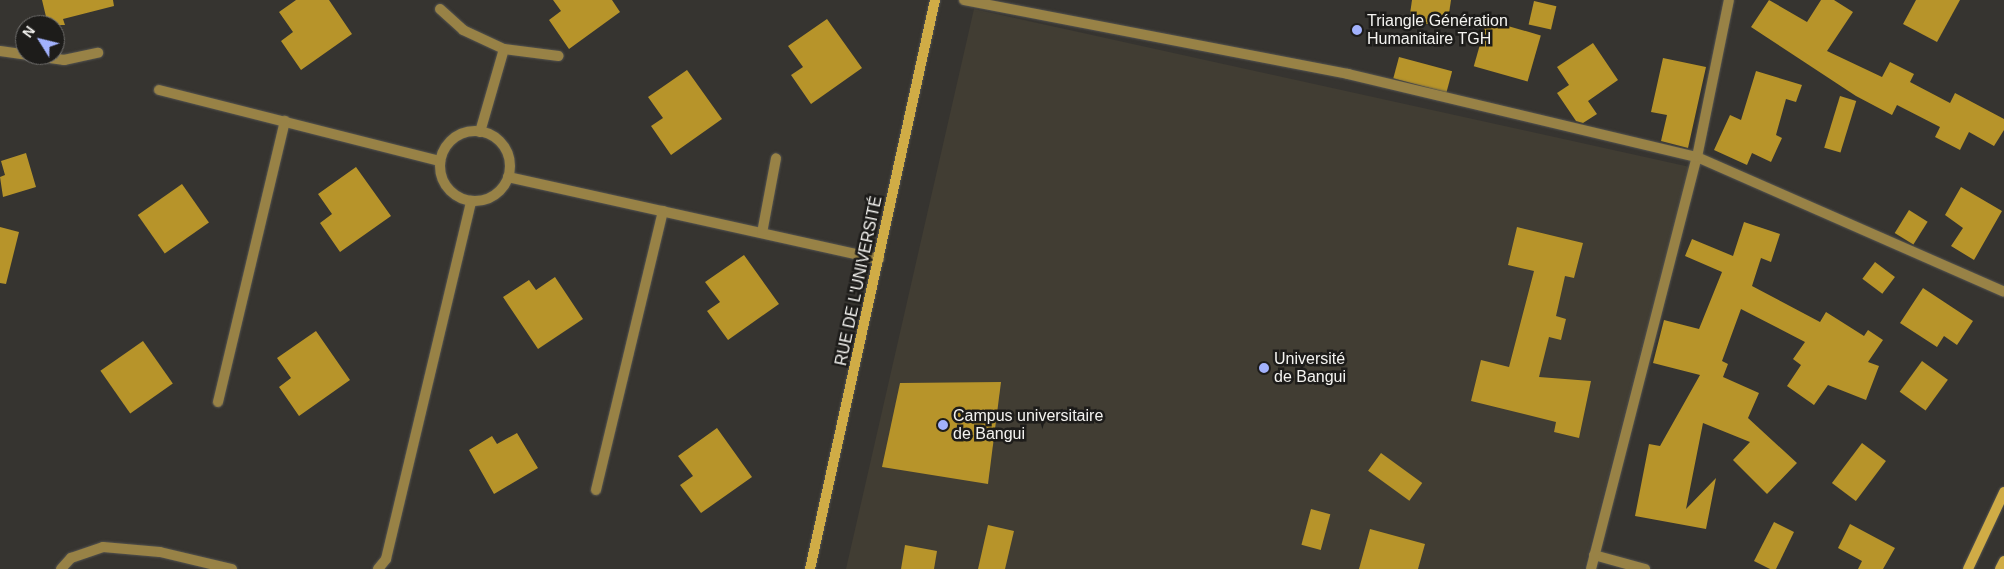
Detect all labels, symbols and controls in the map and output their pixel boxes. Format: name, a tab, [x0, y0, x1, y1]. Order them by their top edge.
place label: Triangle Génération Humanitaire TGH	[1367, 11, 1508, 49]
north arrow	[15, 15, 65, 65]
text: N	[19, 23, 38, 41]
marker: Triangle Génération Humanitaire TGH	[1351, 24, 1363, 36]
street label: RUE DE L'UNIVERSITÉ	[832, 194, 886, 368]
place label: Université de Bangui	[1274, 349, 1346, 387]
marker: Université de Bangui	[1258, 362, 1270, 374]
place label: Campus universitaire de Bangui	[953, 406, 1103, 444]
marker: Campus universitaire de Bangui	[937, 419, 949, 431]

